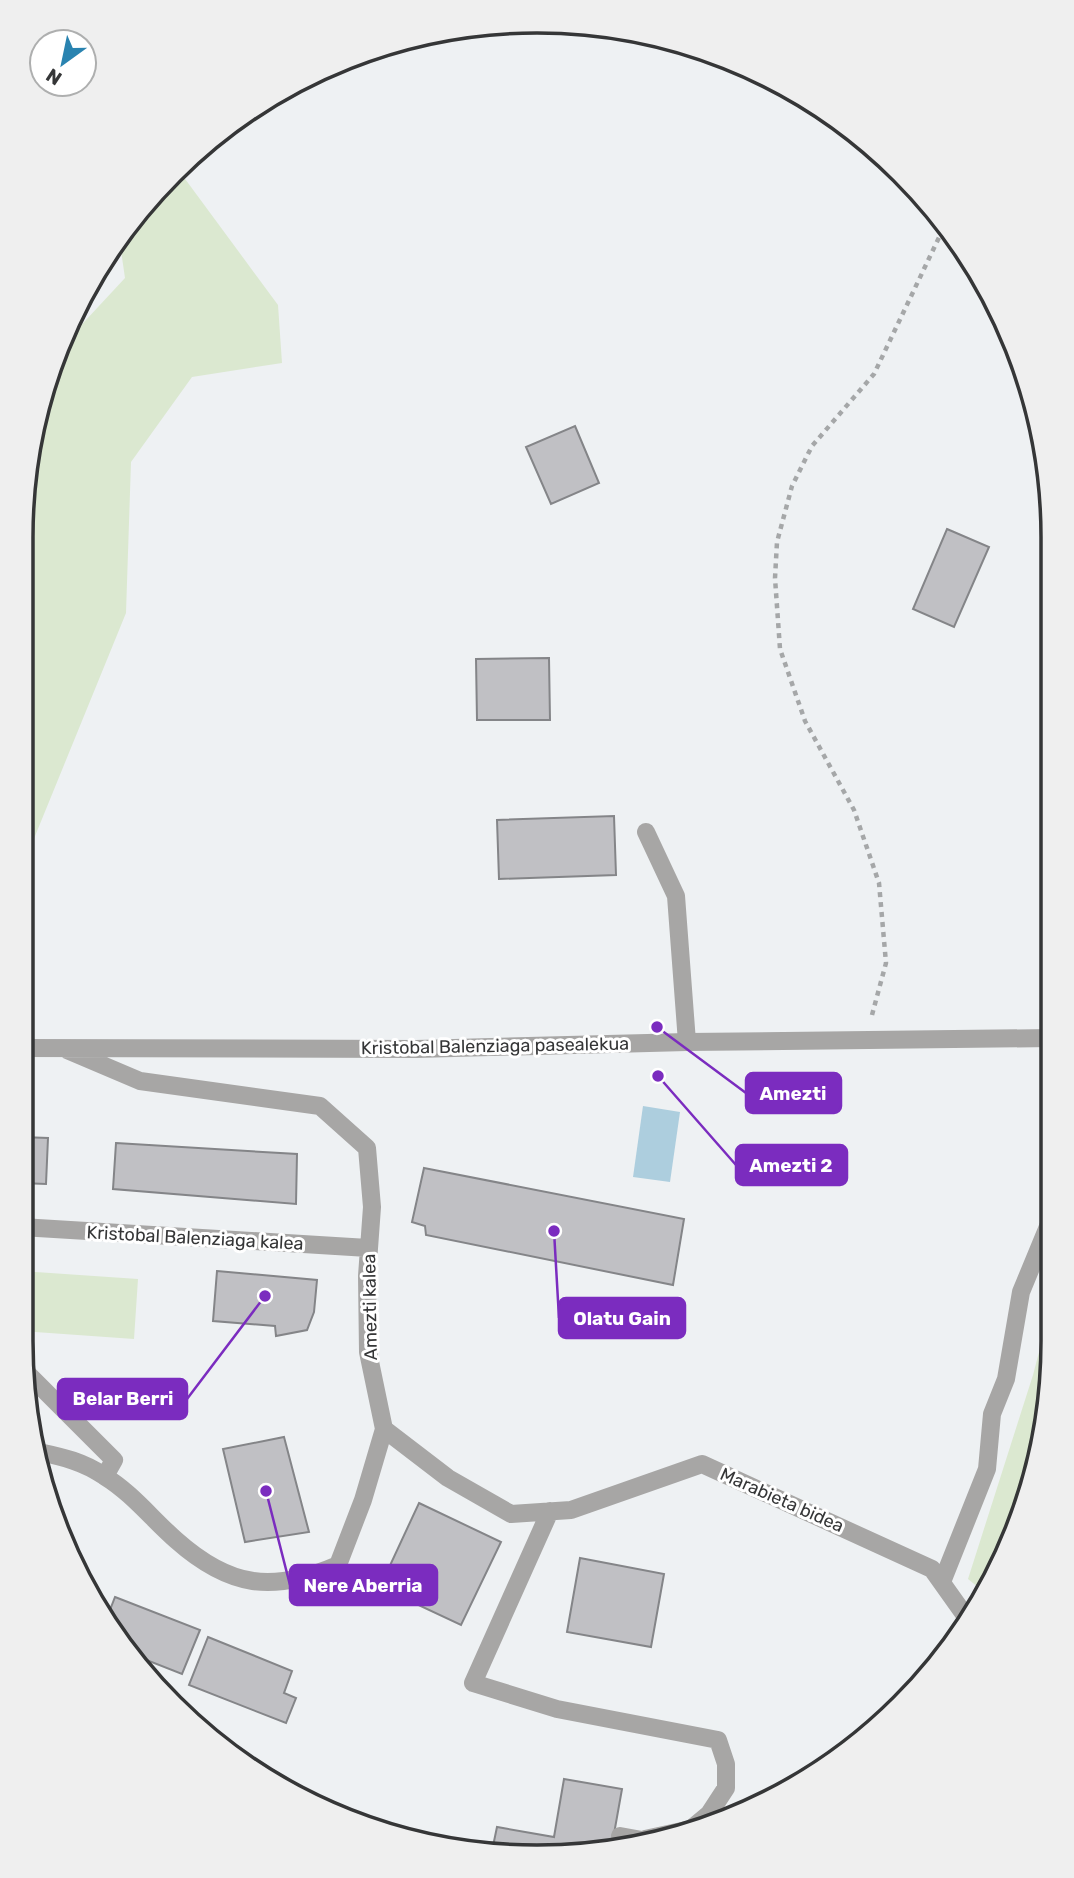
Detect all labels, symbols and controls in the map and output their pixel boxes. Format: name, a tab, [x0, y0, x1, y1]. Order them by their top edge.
north arrow	[28, 28, 98, 98]
text: N	[42, 63, 66, 90]
street label: Kristobal Balenziaga pasealekua	[361, 1033, 629, 1059]
callout: Amezti	[746, 1073, 841, 1113]
text: Amezti	[759, 1082, 827, 1105]
callout: Amezti 2	[736, 1145, 847, 1185]
text: Amezti 2	[749, 1154, 833, 1177]
street label: Kristobal Balenziaga kalea	[86, 1221, 304, 1255]
street label: Amezti kalea	[358, 1254, 382, 1360]
callout: Olatu Gain	[559, 1298, 685, 1338]
text: Olatu Gain	[573, 1307, 671, 1330]
callout: Belar Berri	[58, 1379, 187, 1419]
text: Belar Berri	[73, 1387, 173, 1410]
street label: Marabieta bidea	[717, 1463, 847, 1537]
callout: Nere Aberria	[290, 1565, 437, 1605]
text: Nere Aberria	[303, 1574, 423, 1597]

